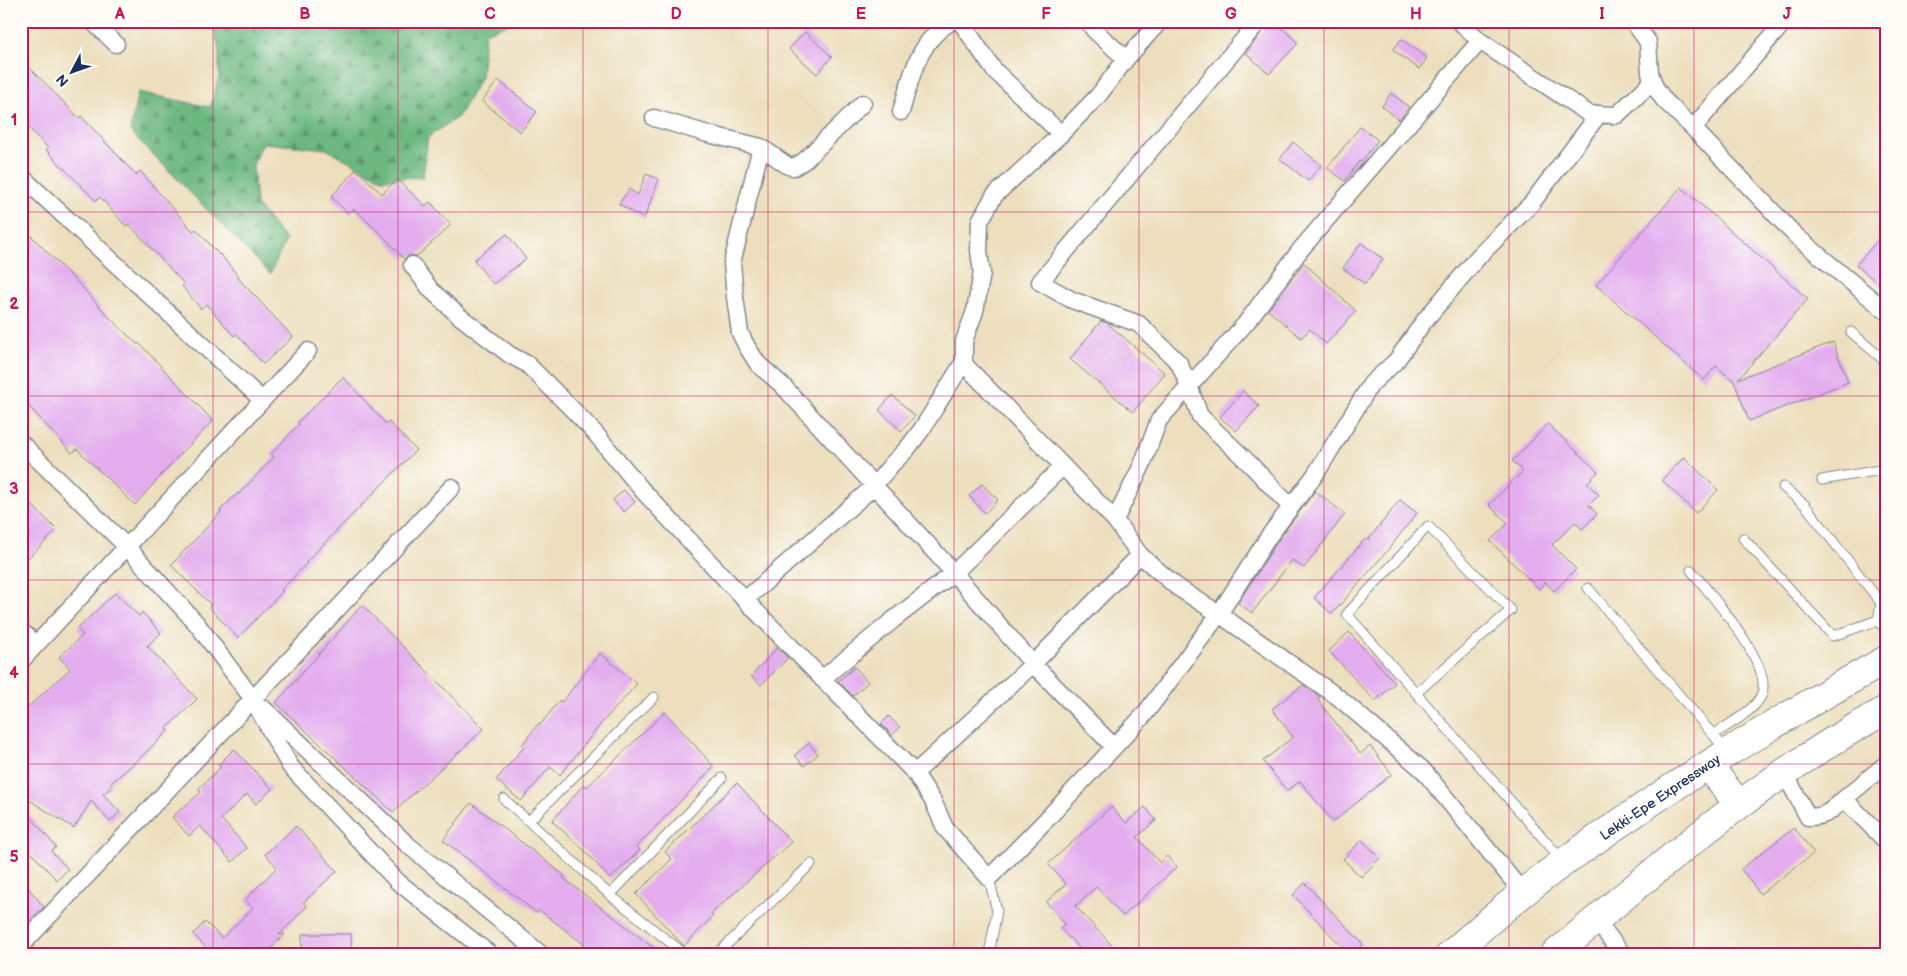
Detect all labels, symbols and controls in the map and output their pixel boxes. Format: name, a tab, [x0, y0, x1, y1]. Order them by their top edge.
text: A	[114, 5, 125, 24]
text: B	[299, 5, 311, 24]
text: C	[484, 5, 496, 24]
text: D	[670, 5, 682, 24]
text: E	[856, 5, 866, 24]
text: F	[1041, 5, 1051, 24]
text: G	[1225, 5, 1237, 24]
text: H	[1410, 5, 1422, 24]
text: I	[1599, 5, 1605, 24]
text: J	[1783, 5, 1792, 24]
north arrow	[48, 48, 98, 98]
text: N	[53, 71, 72, 90]
text: 1	[11, 111, 17, 130]
text: 2	[9, 295, 19, 314]
text: 3	[9, 480, 19, 499]
text: 4	[9, 664, 19, 683]
street label: Lekki-Epe Expressway	[1597, 750, 1724, 844]
text: 5	[9, 848, 19, 867]

